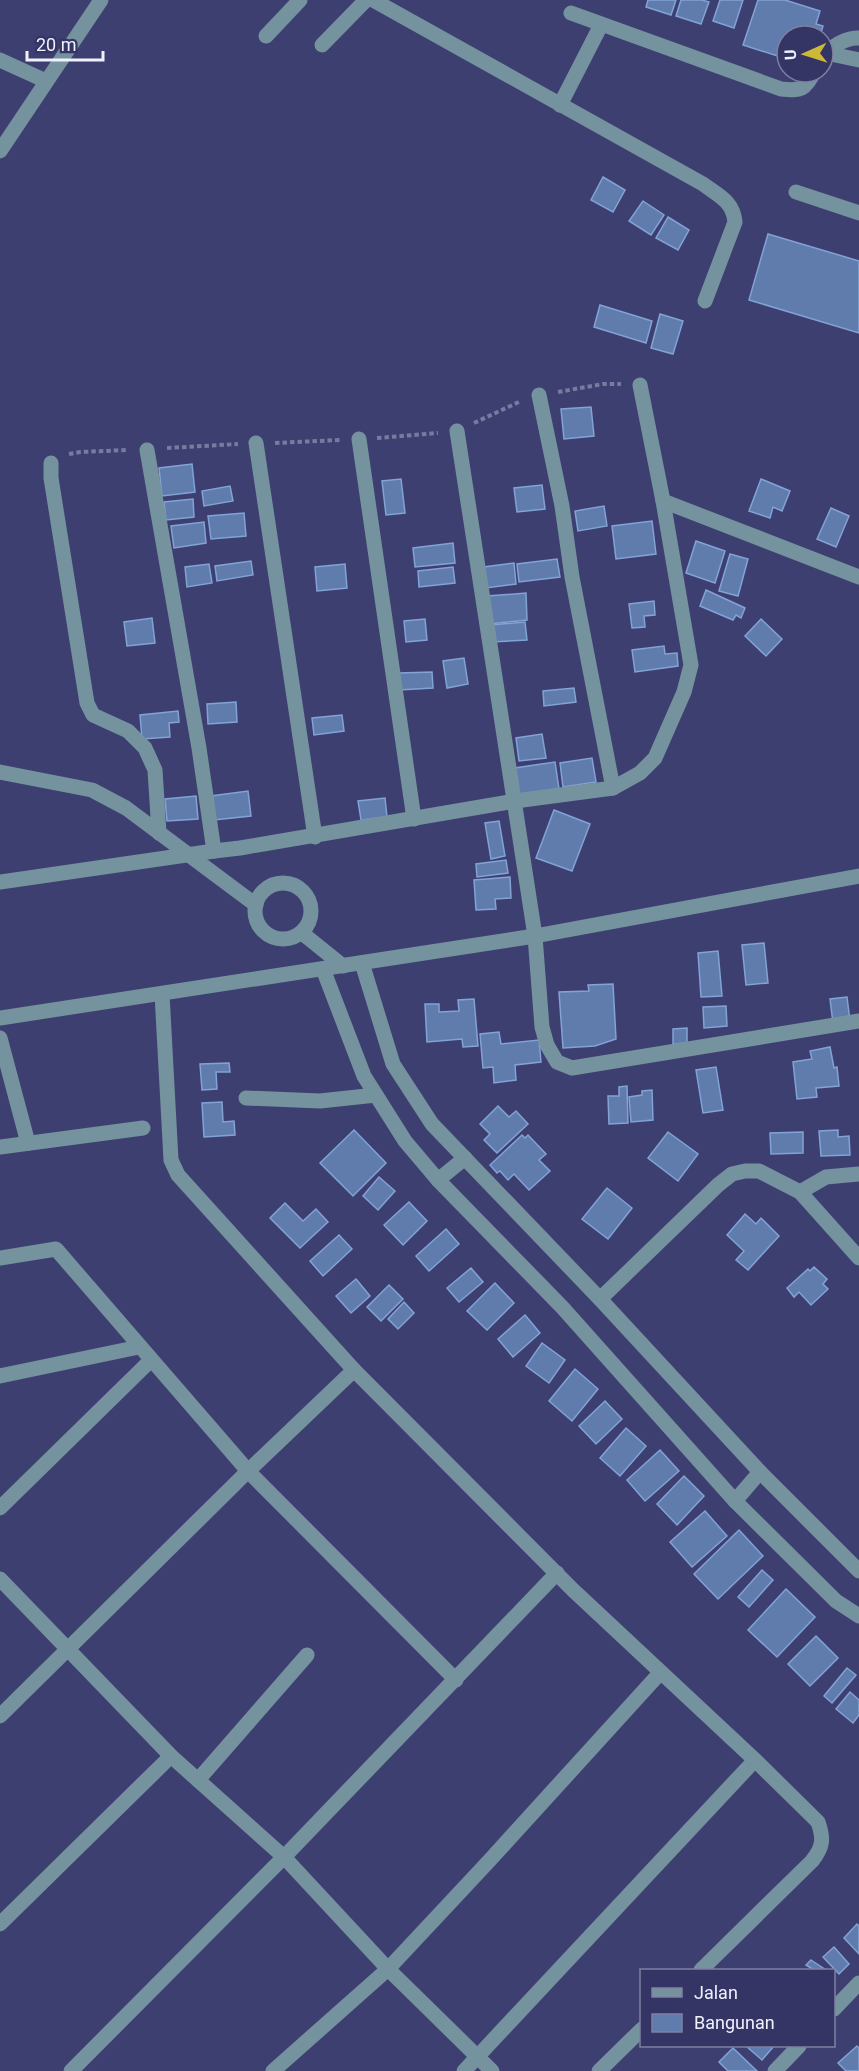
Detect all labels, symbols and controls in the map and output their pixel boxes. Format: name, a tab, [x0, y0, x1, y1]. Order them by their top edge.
scale bar	[27, 24, 104, 62]
north arrow	[775, 24, 835, 84]
text: 20 m	[36, 34, 76, 55]
text: U	[781, 49, 800, 61]
legend	[640, 1969, 835, 2047]
text: Jalan	[694, 1982, 738, 2003]
text: Bangunan	[694, 2012, 775, 2033]

